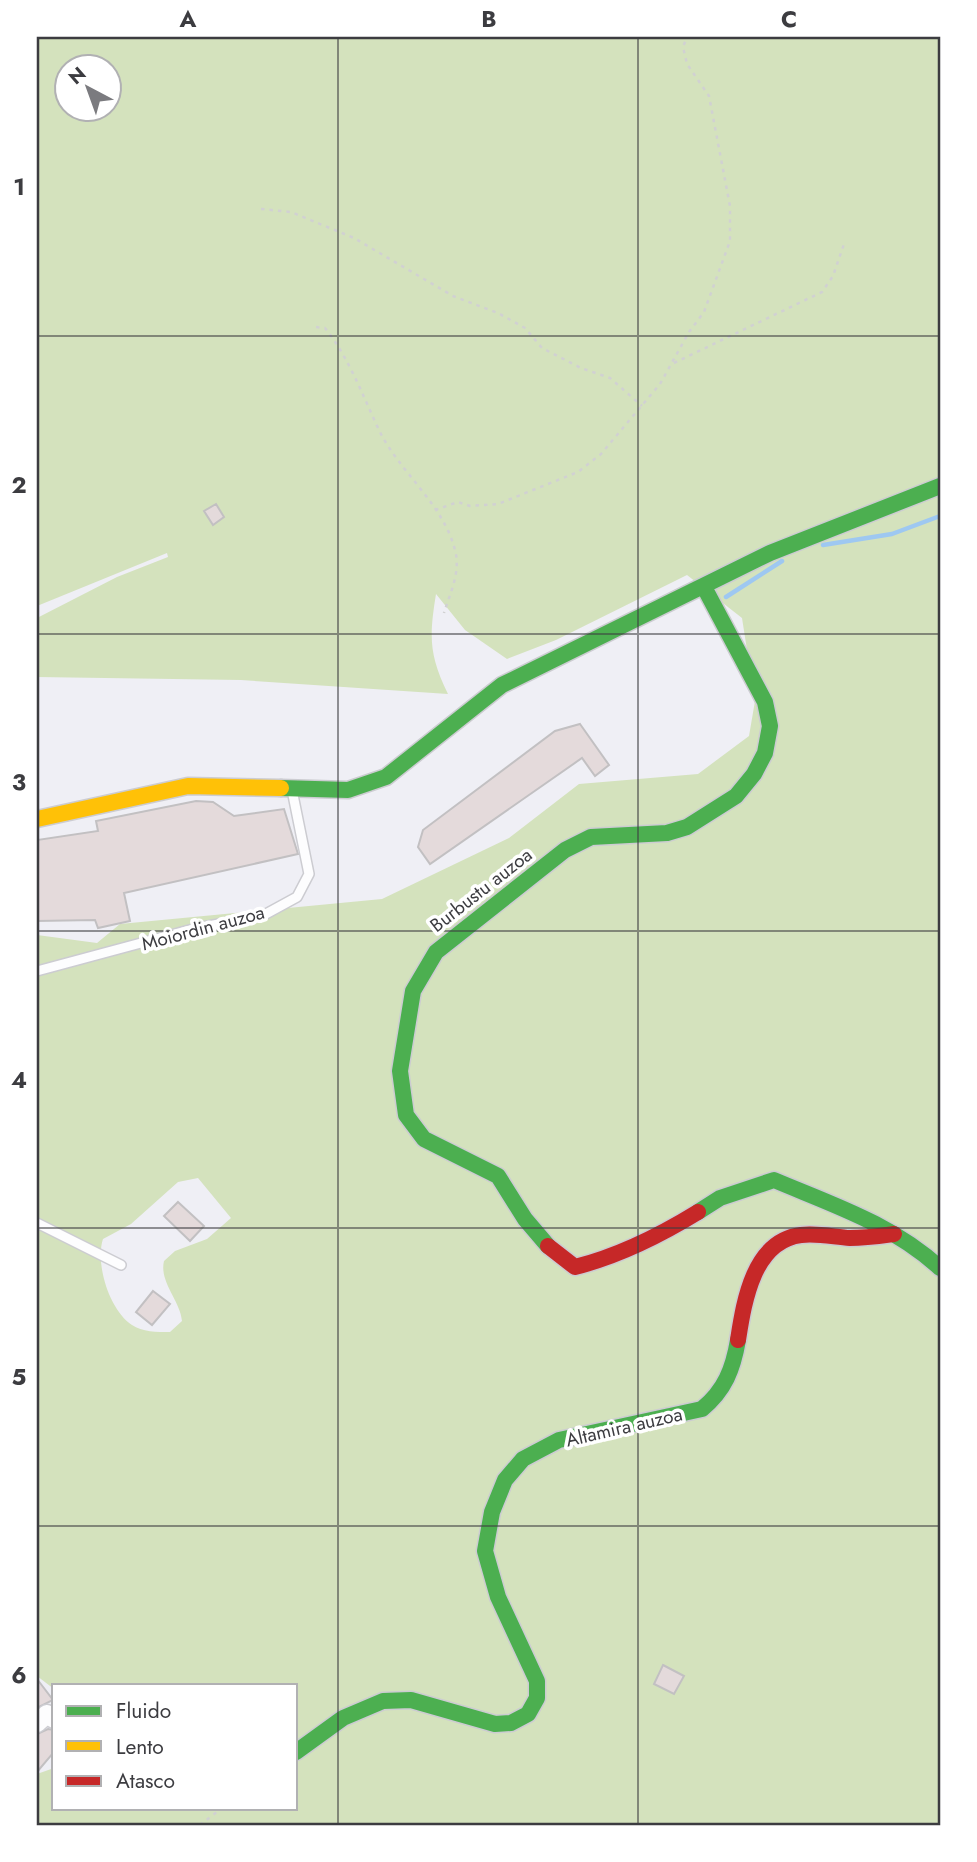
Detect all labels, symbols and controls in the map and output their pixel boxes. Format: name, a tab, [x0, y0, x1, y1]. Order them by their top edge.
text: A	[179, 2, 197, 36]
text: B	[481, 2, 497, 36]
text: C	[781, 2, 797, 36]
north arrow	[52, 52, 122, 122]
text: N	[63, 60, 92, 91]
text: 1	[13, 170, 25, 204]
text: 2	[11, 468, 27, 502]
text: 3	[12, 765, 26, 799]
street label: Burbustu auzoa	[424, 842, 538, 938]
street label: Moiordin auzoa	[139, 899, 267, 957]
text: 4	[11, 1063, 27, 1097]
text: 5	[12, 1360, 26, 1394]
street label: Altamira auzoa	[563, 1400, 685, 1454]
text: 6	[11, 1658, 27, 1692]
legend	[52, 1684, 298, 1810]
text: Fluido	[116, 1696, 171, 1726]
text: Lento	[116, 1732, 164, 1762]
text: Atasco	[116, 1766, 175, 1796]

